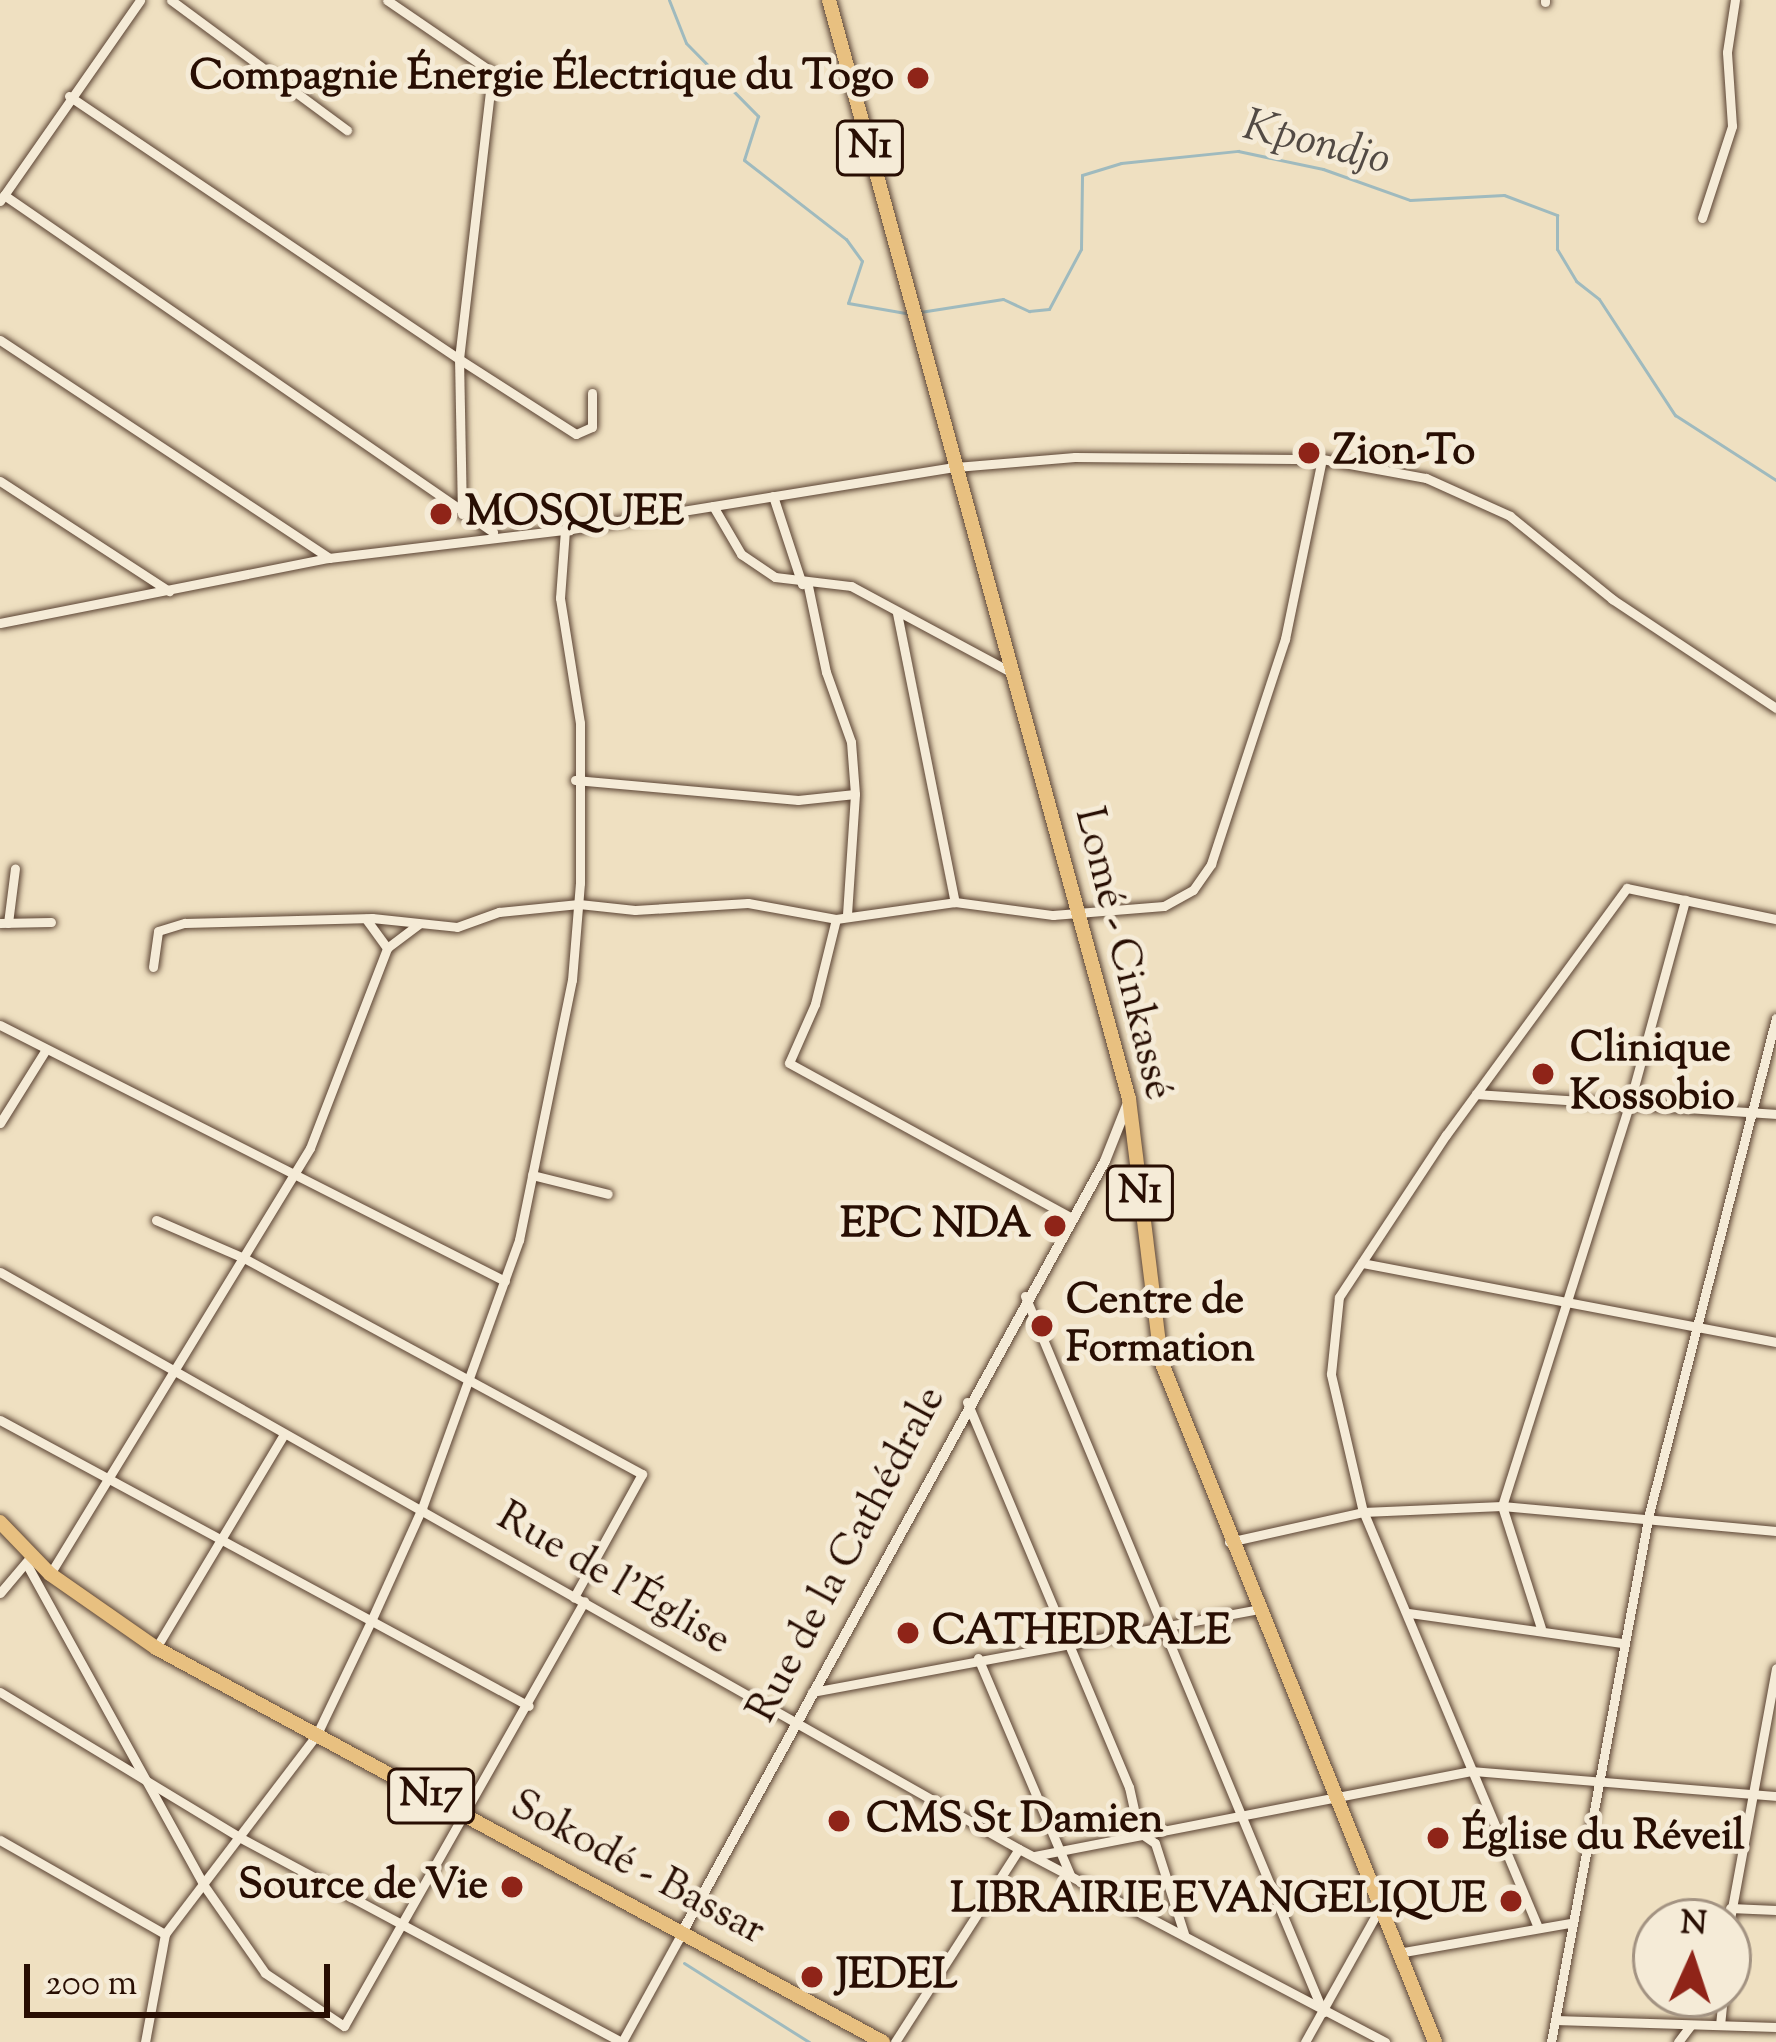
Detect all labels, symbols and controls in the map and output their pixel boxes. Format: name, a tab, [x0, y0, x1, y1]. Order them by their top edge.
place label: Compagnie Énergie Électrique du Togo	[189, 53, 894, 103]
marker: Compagnie Énergie Électrique du Togo	[905, 65, 931, 91]
water label: Kpondjo	[1237, 101, 1395, 189]
road number: N1	[834, 115, 906, 181]
place label: Zion-To	[1333, 428, 1475, 478]
marker: Zion-To	[1296, 440, 1322, 466]
place label: MOSQUEE	[465, 489, 684, 539]
marker: MOSQUEE	[428, 501, 454, 527]
street label: Lomé - Cinkassé	[1061, 803, 1183, 1105]
place label: Clinique Kossobio	[1570, 1025, 1735, 1124]
marker: Clinique Kossobio	[1527, 1058, 1559, 1090]
road number: N1	[1104, 1160, 1176, 1226]
place label: EPC NDA	[840, 1201, 1031, 1251]
marker: EPC NDA	[1042, 1213, 1068, 1239]
place label: Centre de Formation	[1066, 1277, 1255, 1376]
marker: Centre de Formation	[1029, 1313, 1055, 1339]
street label: Rue de la Cathédrale	[738, 1378, 958, 1732]
street label: Rue de l'Église	[487, 1493, 739, 1667]
place label: CATHEDRALE	[932, 1608, 1231, 1658]
marker: CATHEDRALE	[895, 1620, 921, 1646]
road number: N17	[386, 1763, 476, 1829]
street label: Sokodé - Bassar	[501, 1781, 773, 1957]
place label: CMS St Damien	[866, 1796, 1164, 1846]
marker: CMS St Damien	[823, 1805, 855, 1837]
place label: Église du Réveil	[1462, 1813, 1745, 1863]
marker: Église du Réveil	[1425, 1825, 1451, 1851]
place label: Source de Vie	[238, 1862, 488, 1912]
marker: Source de Vie	[499, 1874, 525, 1900]
place label: LIBRAIRIE EVANGELIQUE	[951, 1876, 1487, 1926]
marker: LIBRAIRIE EVANGELIQUE	[1498, 1888, 1524, 1914]
north arrow	[1632, 1898, 1752, 2018]
text: N	[1679, 1900, 1708, 1950]
scale bar	[30, 1940, 336, 2014]
place label: JEDEL	[836, 1952, 958, 2002]
text: 200 m	[45, 1959, 137, 2011]
marker: JEDEL	[799, 1964, 825, 1990]

